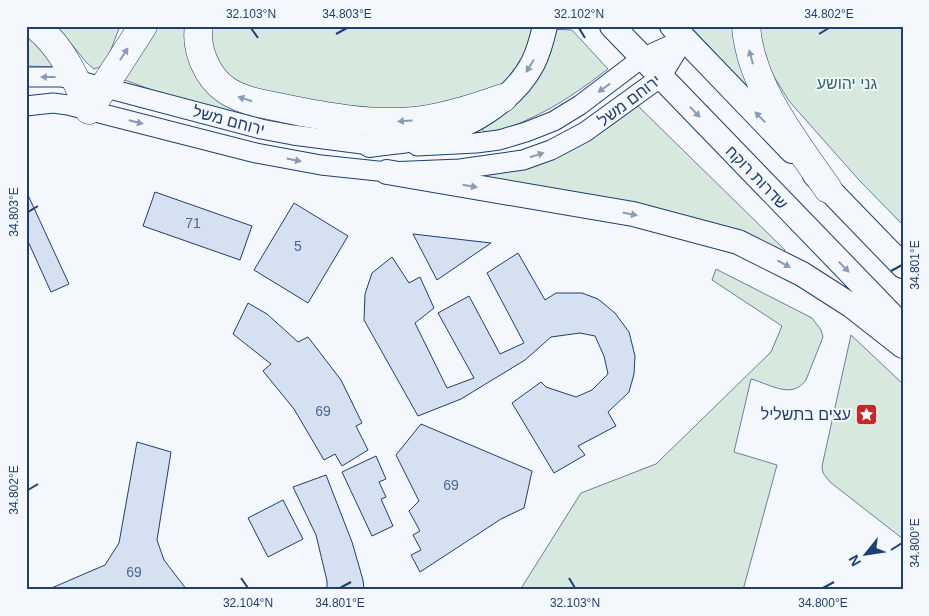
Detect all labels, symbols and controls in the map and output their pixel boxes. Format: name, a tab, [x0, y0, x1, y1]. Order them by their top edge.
text: 32.103°N	[226, 7, 276, 21]
text: 34.803°E	[322, 7, 372, 21]
text: 32.102°N	[554, 7, 604, 21]
text: 34.802°E	[804, 7, 854, 21]
one-way arrow	[119, 48, 129, 61]
one-way arrow	[747, 49, 755, 64]
one-way arrow	[526, 59, 535, 73]
street label: ירוחם משל	[595, 71, 664, 129]
one-way arrow	[40, 73, 56, 81]
park label: גני יהושע	[817, 75, 878, 92]
one-way arrow	[597, 82, 610, 92]
one-way arrow	[237, 94, 252, 102]
street label: ירוחם משל	[191, 103, 267, 138]
one-way arrow	[689, 106, 701, 118]
one-way arrow	[754, 112, 766, 124]
one-way arrow	[397, 118, 413, 126]
one-way arrow	[128, 119, 143, 127]
street label: שדרות רוקח	[722, 142, 791, 213]
one-way arrow	[529, 151, 544, 158]
one-way arrow	[286, 156, 302, 164]
one-way arrow	[462, 183, 478, 191]
text: 34.803°E	[7, 187, 21, 237]
one-way arrow	[622, 210, 638, 218]
house number: 71	[185, 215, 201, 231]
house number: 5	[294, 238, 302, 254]
text: 34.801°E	[908, 240, 922, 290]
one-way arrow	[777, 260, 791, 268]
one-way arrow	[838, 261, 850, 273]
place icon: עצים בתשליל	[855, 402, 879, 426]
house number: 69	[315, 403, 331, 419]
place label: עצים בתשליל	[761, 406, 851, 423]
text: 34.802°E	[7, 465, 21, 515]
house number: 69	[443, 477, 459, 493]
text: 34.800°E	[908, 518, 922, 568]
north arrow	[842, 528, 892, 578]
text: N	[845, 552, 864, 569]
house number: 69	[126, 564, 142, 580]
text: 32.104°N	[223, 596, 273, 610]
text: 34.801°E	[315, 596, 365, 610]
text: 32.103°N	[550, 596, 600, 610]
text: 34.800°E	[798, 596, 848, 610]

